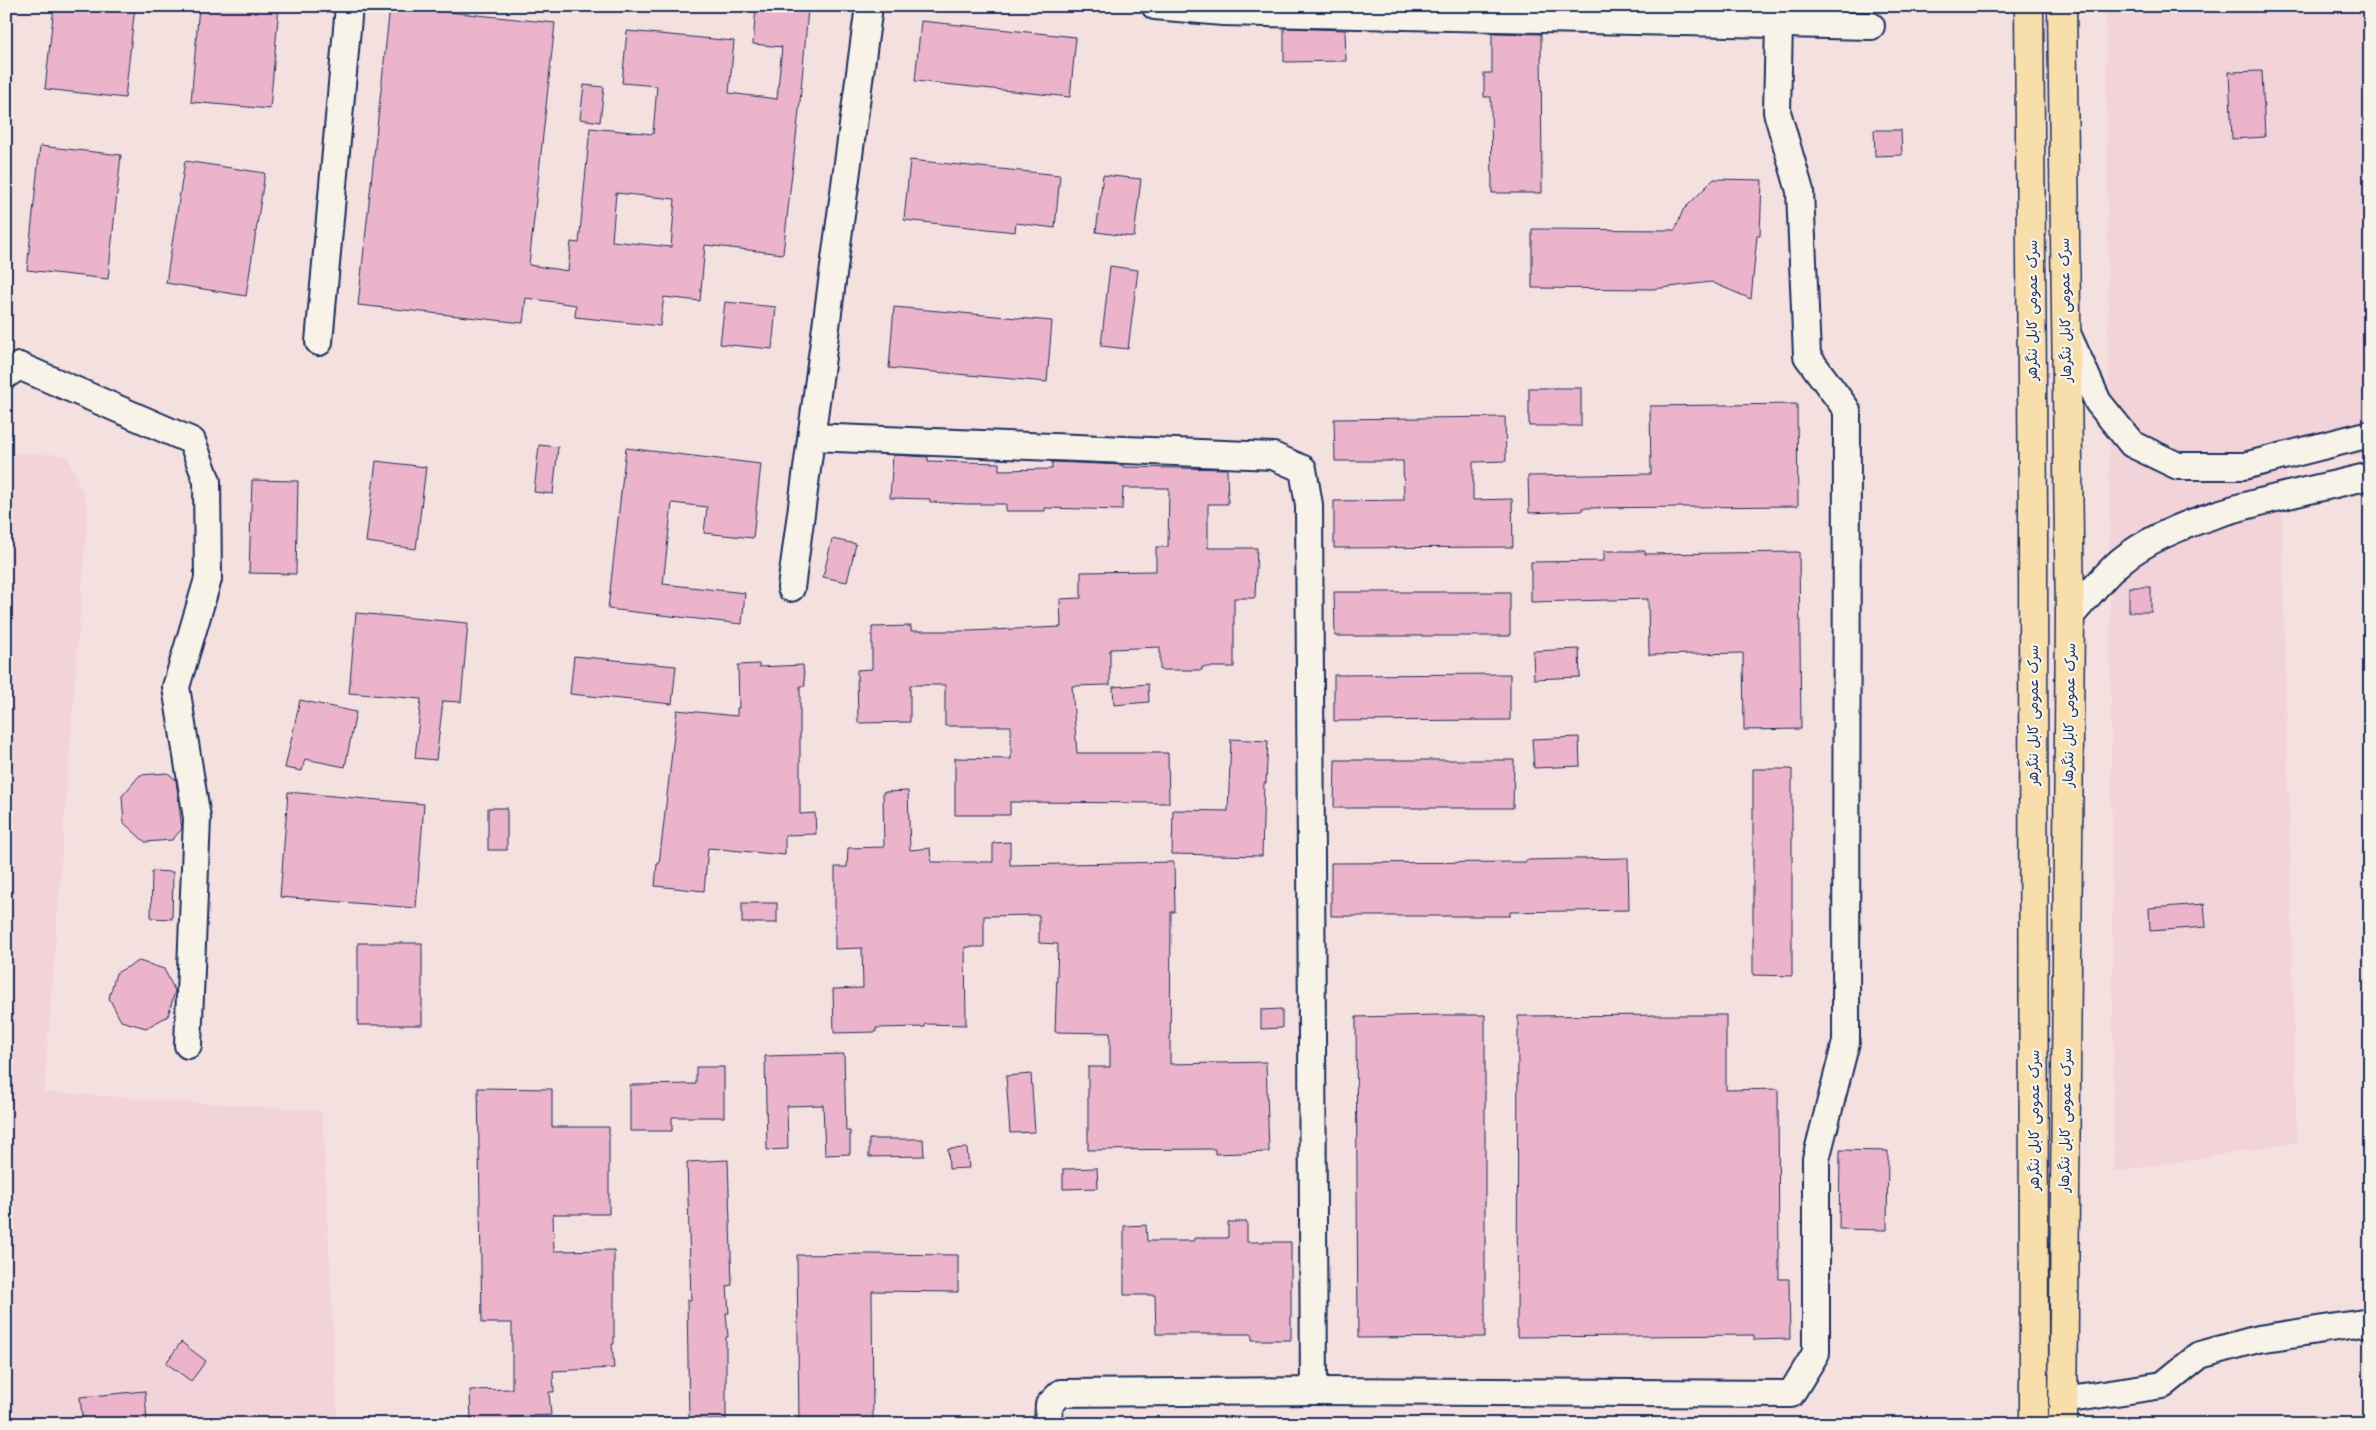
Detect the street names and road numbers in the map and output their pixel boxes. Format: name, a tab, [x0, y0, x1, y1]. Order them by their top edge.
street label: سرک عمومی کابل ننگرهار	[2055, 238, 2075, 383]
street label: سرک عمومی کابل ننگرهر	[2023, 240, 2041, 381]
street label: سرک عمومی کابل ننگرهار	[2059, 643, 2079, 788]
street label: سرک عمومی کابل ننگرهر	[2024, 645, 2042, 786]
street label: سرک عمومی کابل ننگرهار	[2055, 1048, 2075, 1193]
street label: سرک عمومی کابل ننگرهر	[2025, 1050, 2043, 1191]

